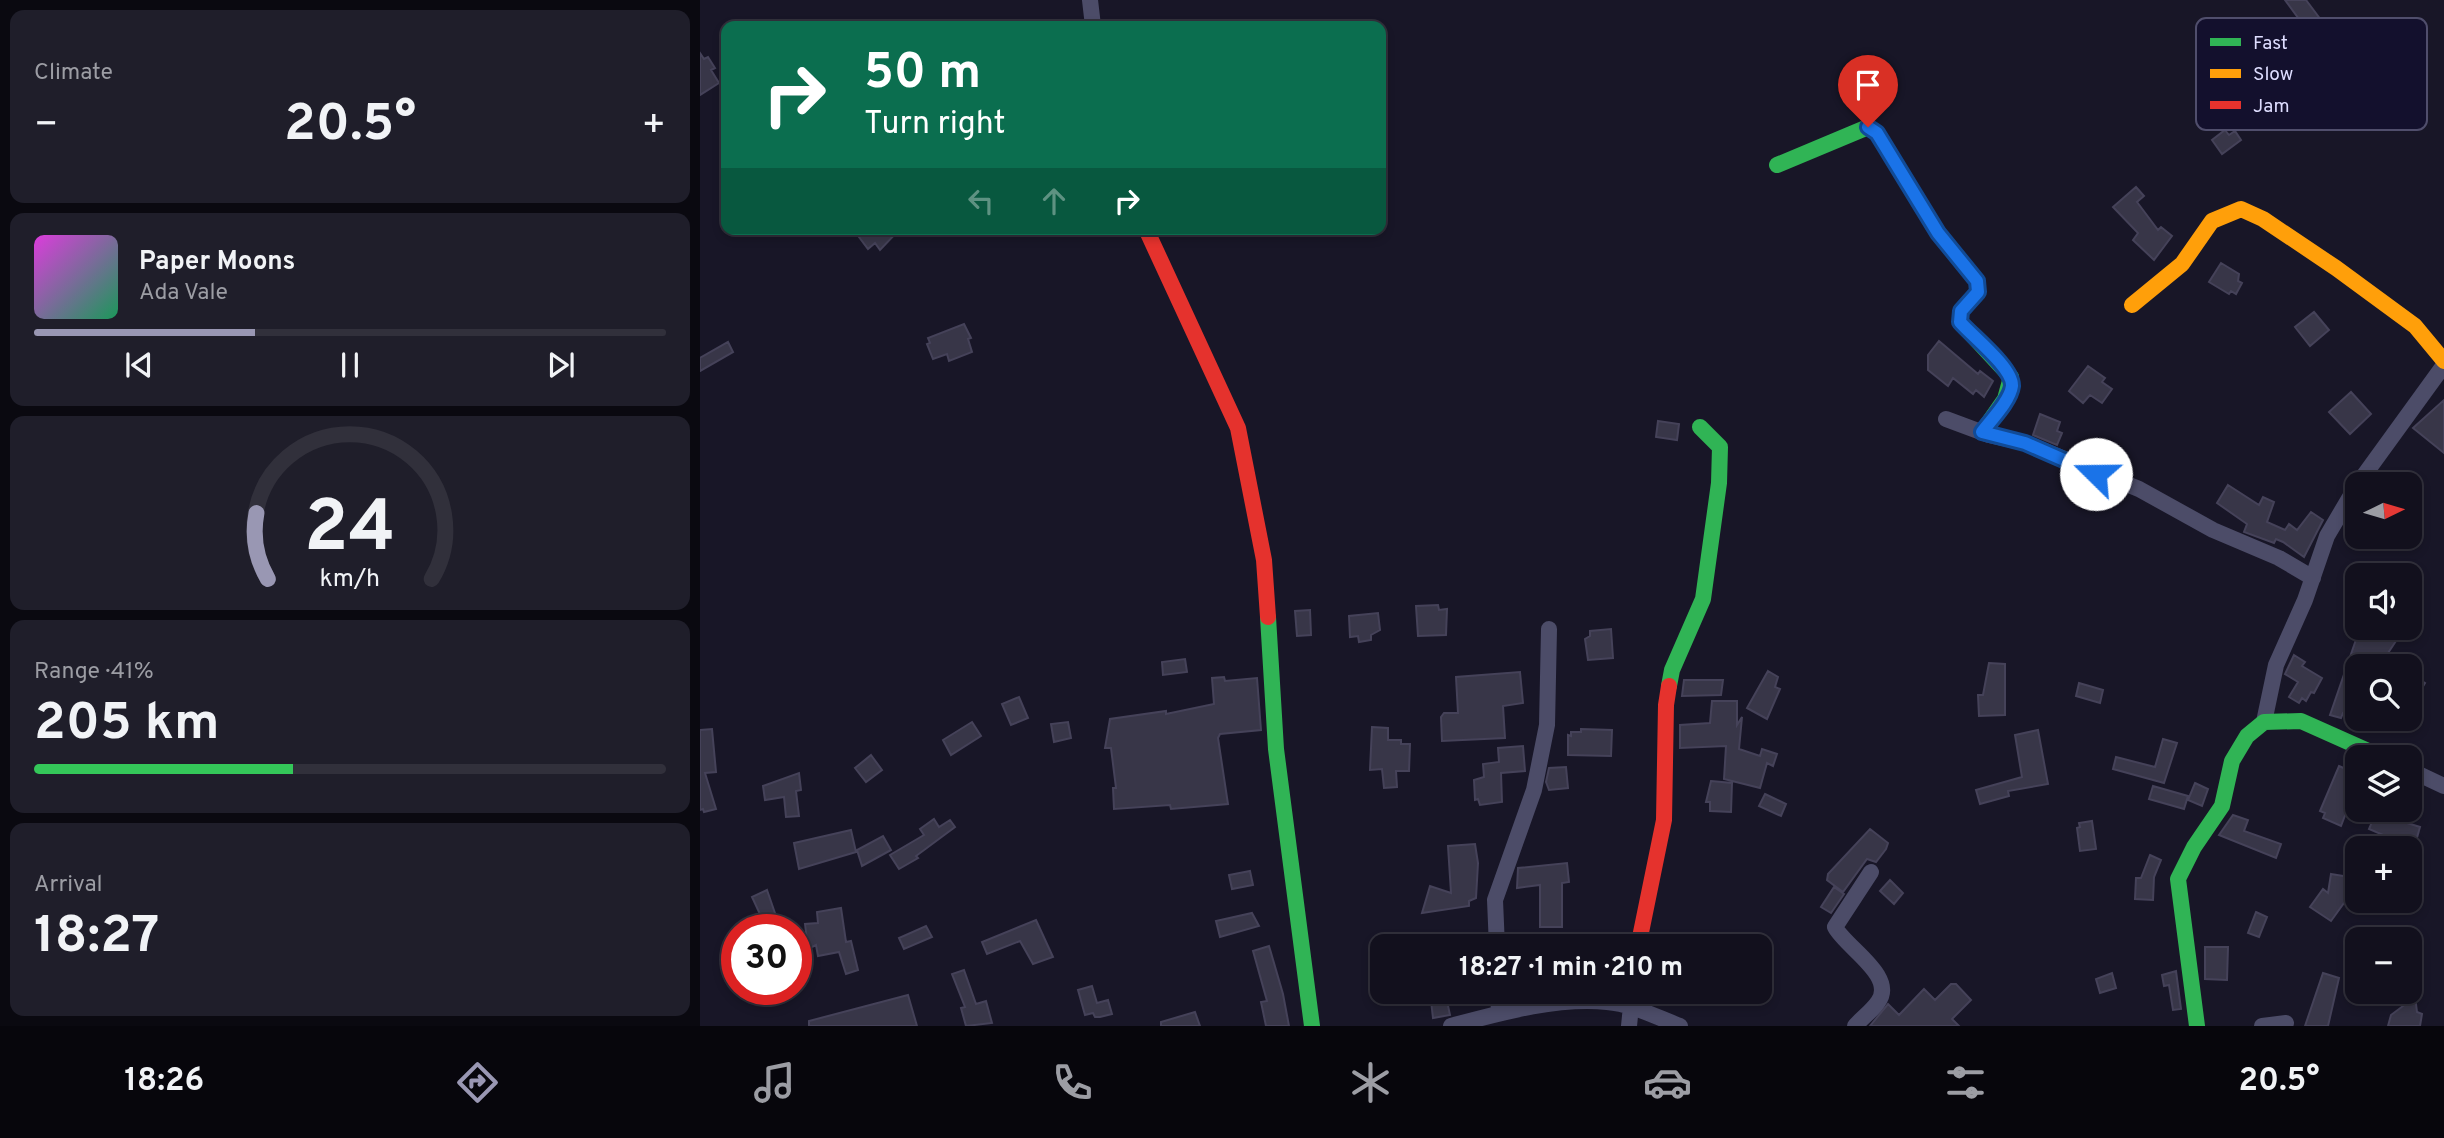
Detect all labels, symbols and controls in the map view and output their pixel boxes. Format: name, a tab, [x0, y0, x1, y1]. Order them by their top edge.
legend	[2196, 18, 2427, 130]
text: Fast	[2253, 32, 2288, 56]
text: 50 m	[864, 44, 981, 106]
icon: right	[749, 49, 840, 140]
pin	[1838, 55, 1898, 127]
text: Climate	[34, 59, 113, 88]
text: Slow	[2253, 63, 2293, 87]
icon: arrive	[1849, 66, 1887, 104]
text: 20.5°	[284, 93, 416, 159]
text: Jam	[2253, 95, 2290, 119]
text: −	[34, 102, 59, 151]
text: +	[641, 102, 666, 151]
text: Turn right	[864, 105, 1006, 145]
icon: left	[962, 182, 1000, 220]
icon: ahead	[1035, 182, 1073, 220]
icon: right	[1108, 182, 1146, 220]
text: Paper Moons	[139, 246, 295, 279]
text: Ada Vale	[139, 279, 228, 308]
icon: previous	[120, 346, 158, 384]
icon: pause	[331, 346, 369, 384]
icon: next	[542, 346, 580, 384]
position arrow	[2059, 437, 2133, 511]
north arrow	[2345, 472, 2422, 550]
map controls	[2345, 472, 2422, 1004]
text: 24	[304, 485, 396, 577]
button: sound	[2345, 563, 2422, 640]
text: km/h	[320, 564, 380, 596]
button: search	[2345, 654, 2422, 731]
text: Range · 41%	[34, 658, 154, 687]
text: 205 km	[34, 692, 219, 758]
button: layers	[2345, 745, 2422, 822]
button: +	[2345, 836, 2422, 913]
text: Arrival	[34, 871, 103, 900]
text: 18:27	[34, 905, 159, 971]
speed limit sign: 30	[721, 914, 812, 1005]
button: −	[2345, 927, 2422, 1004]
text: 18:27 · 1 min · 210 m	[1459, 952, 1683, 985]
icon: directions	[453, 1058, 502, 1107]
icon: music	[750, 1058, 799, 1107]
icon: phone	[1048, 1058, 1097, 1107]
icon: climate	[1346, 1058, 1395, 1107]
icon: car	[1643, 1058, 1692, 1107]
icon: filters	[1941, 1058, 1990, 1107]
text: 18:26	[124, 1062, 204, 1102]
text: 20.5°	[2238, 1062, 2320, 1102]

